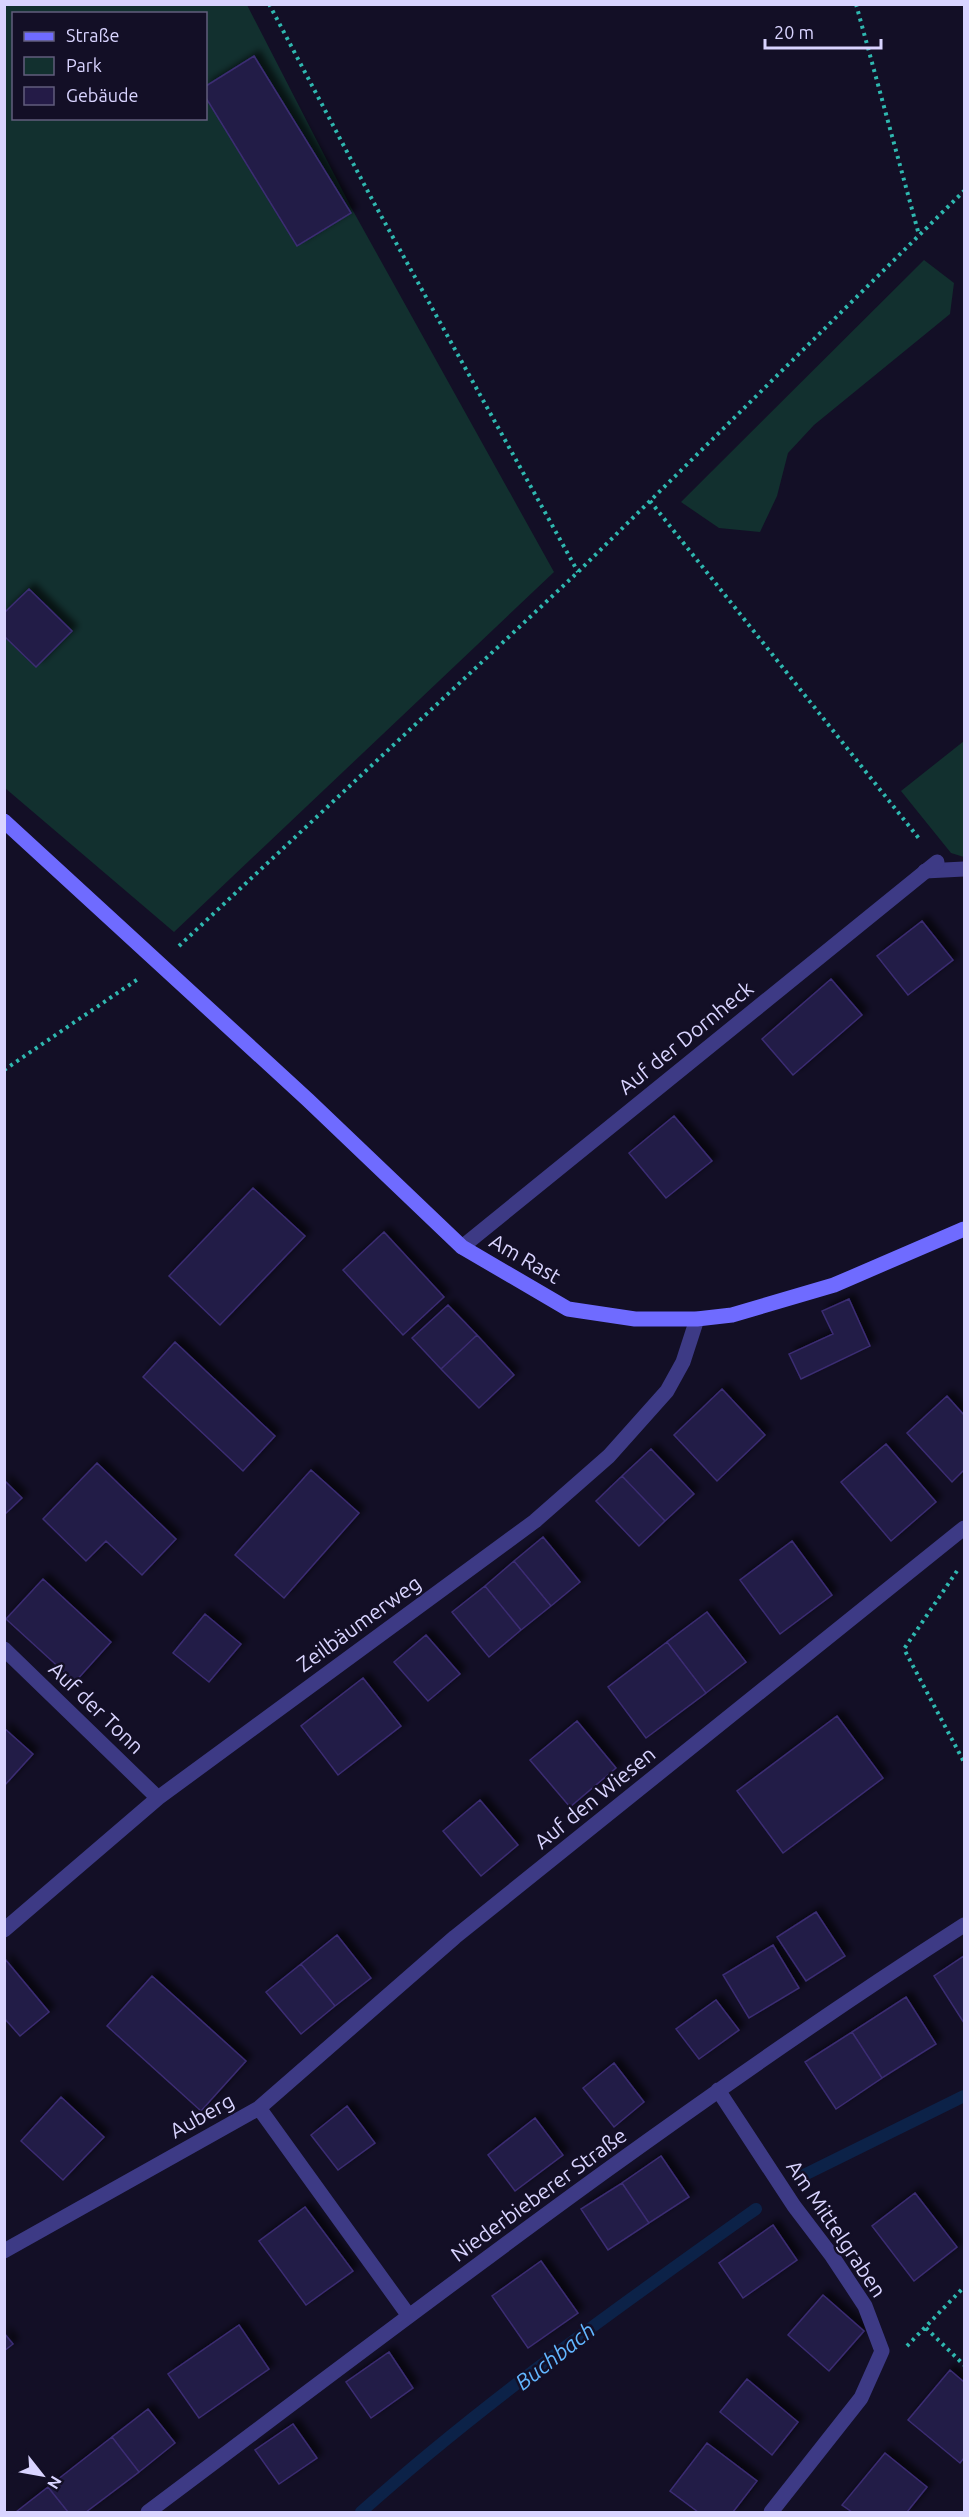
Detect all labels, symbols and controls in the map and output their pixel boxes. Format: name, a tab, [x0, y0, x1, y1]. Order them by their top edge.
legend	[12, 12, 207, 120]
scale bar	[765, 12, 880, 50]
text: 20 m	[774, 22, 814, 42]
text: Straße	[66, 25, 119, 45]
text: Park	[66, 55, 102, 75]
text: Gebäude	[66, 85, 138, 105]
street label: Auf der Dornheck	[613, 975, 758, 1099]
street label: Am Rast	[486, 1228, 565, 1288]
street label: Zeilbäumerweg	[292, 1570, 425, 1676]
street label: Auf der Tonn	[44, 1656, 149, 1758]
street label: Auf den Wiesen	[529, 1741, 660, 1853]
street label: Auberg	[165, 2088, 238, 2142]
street label: Niederbieberer Straße	[446, 2122, 631, 2266]
street label: Am Mittelgraben	[782, 2155, 892, 2302]
water label: Buchbach	[510, 2317, 599, 2394]
north arrow	[12, 2445, 72, 2505]
text: N	[44, 2473, 66, 2492]

